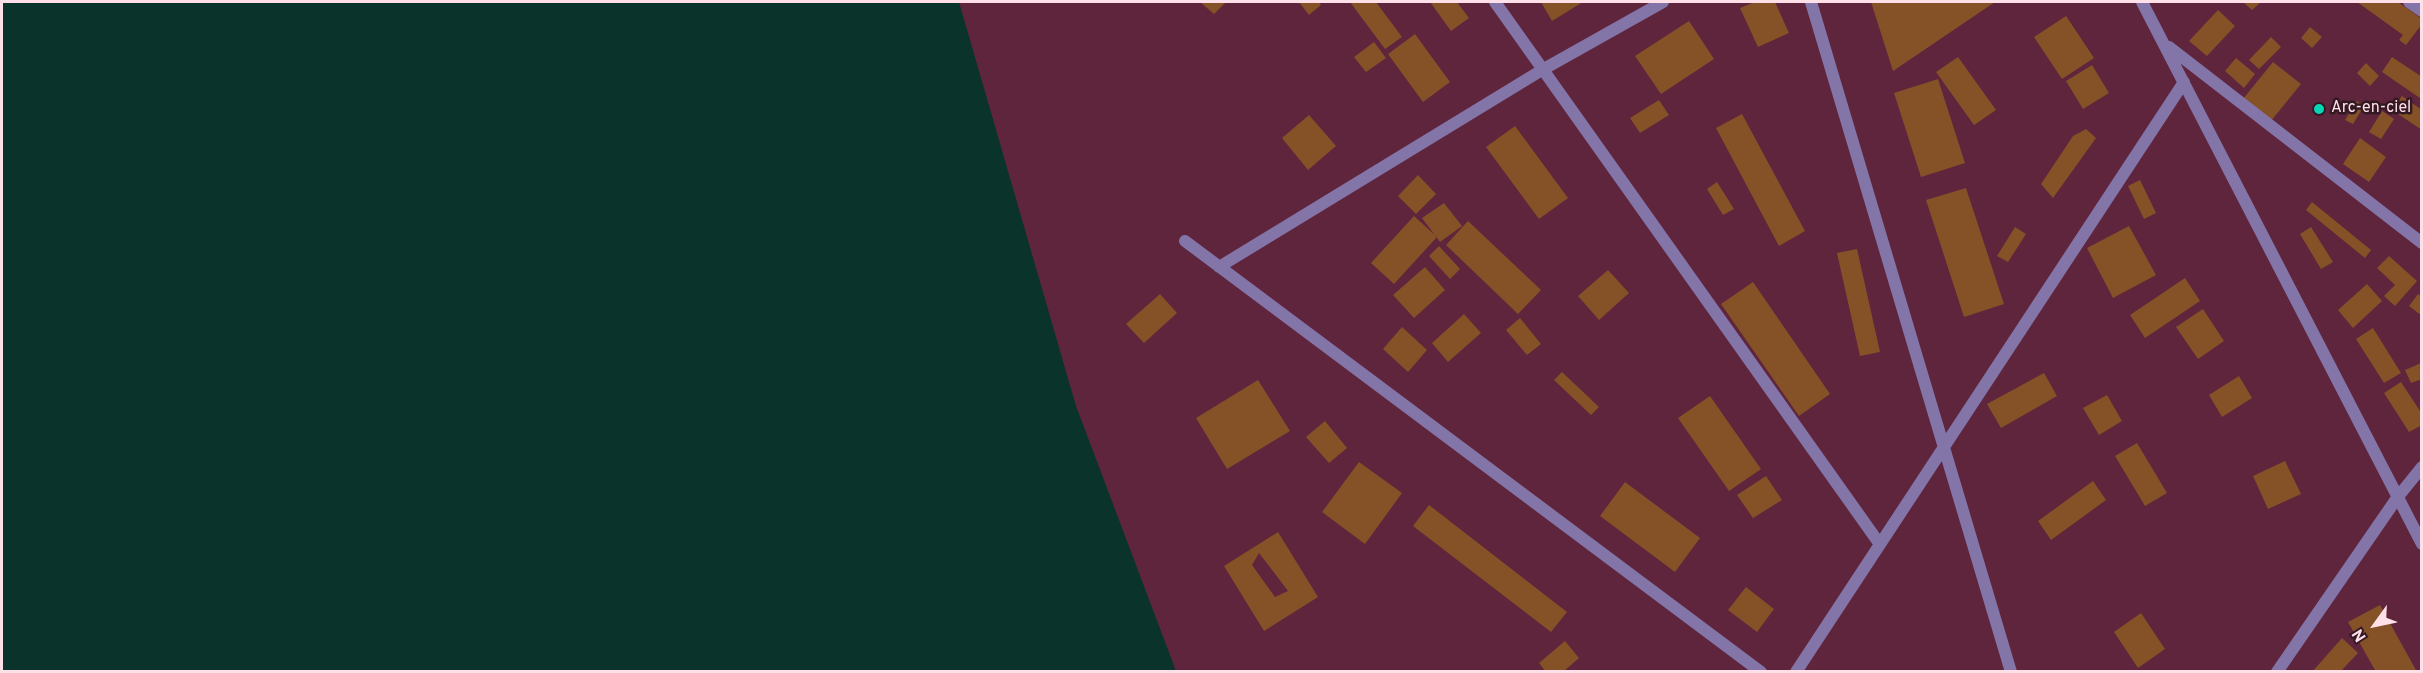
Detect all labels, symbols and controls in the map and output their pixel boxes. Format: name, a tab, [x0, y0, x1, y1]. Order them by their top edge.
place label: Arc-en-ciel	[2331, 99, 2411, 119]
marker: Arc-en-ciel	[2312, 102, 2326, 116]
north arrow	[2345, 595, 2405, 655]
text: N	[2348, 625, 2371, 645]

